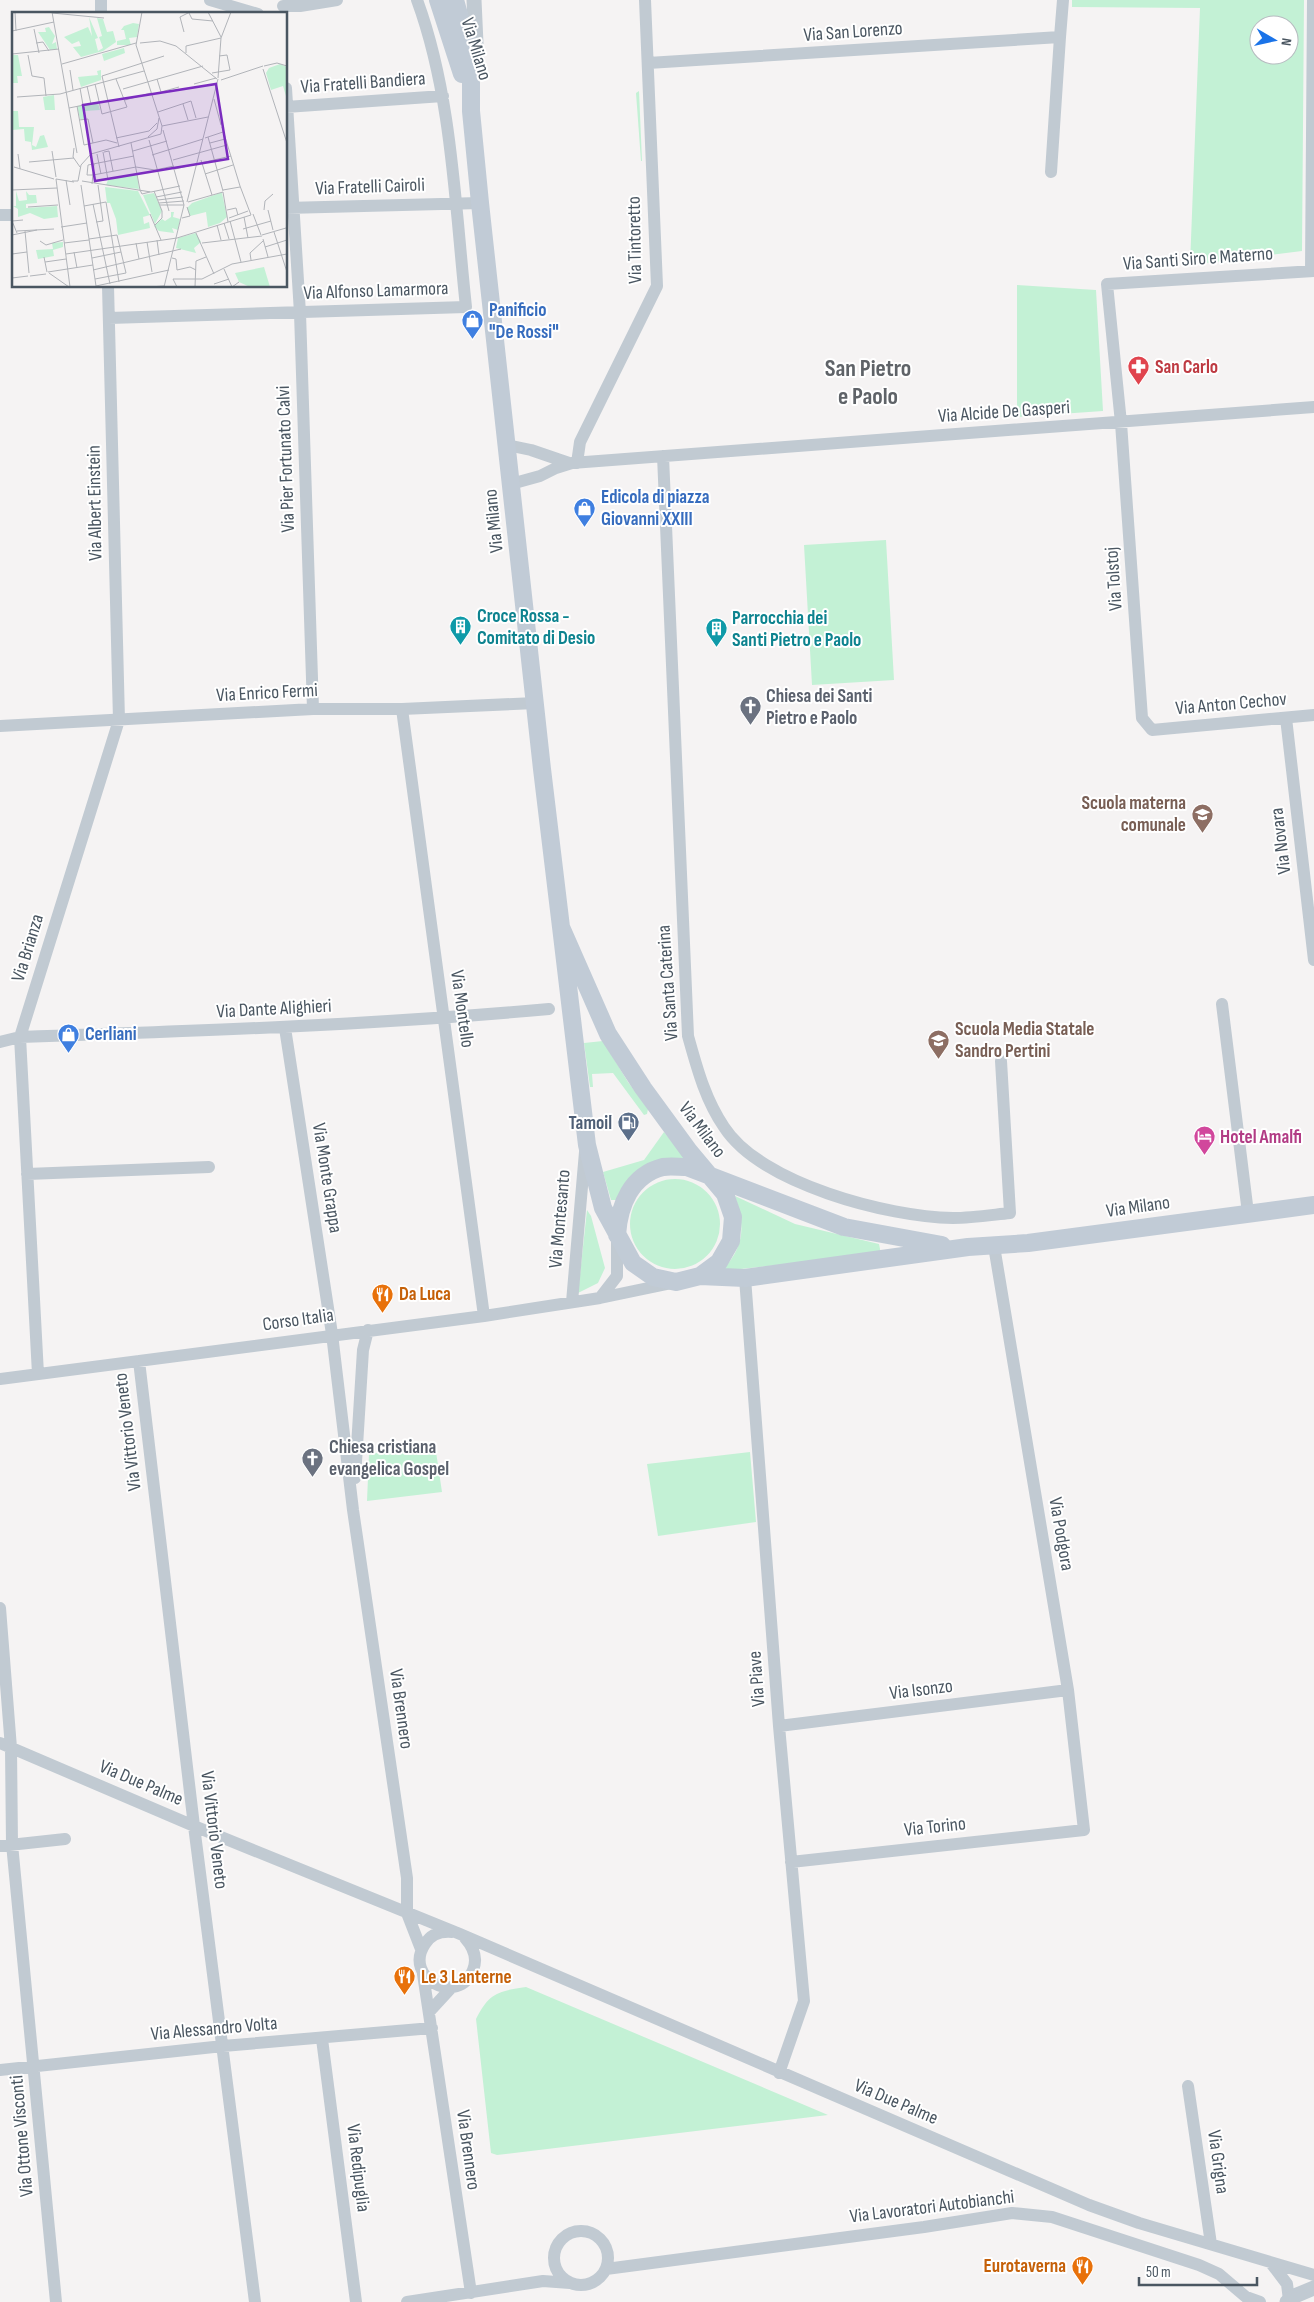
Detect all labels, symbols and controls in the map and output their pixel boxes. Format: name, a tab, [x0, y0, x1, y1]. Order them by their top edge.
inset map	[12, 12, 288, 288]
street label: Via Milano	[456, 15, 496, 83]
north arrow	[1249, 15, 1299, 65]
street label: Via San Lorenzo	[803, 17, 903, 47]
text: N	[1277, 37, 1295, 47]
street label: Via Fratelli Bandiera	[300, 67, 426, 99]
street label: Via Fratelli Cairoli	[315, 174, 425, 200]
street label: Via Tintoretto	[623, 196, 647, 284]
street label: Via Santi Siro e Materno	[1122, 242, 1274, 276]
street label: Via Alfonso Lamarmora	[303, 277, 449, 305]
place label: Panificio "De Rossi"	[489, 299, 559, 344]
shop icon: Panificio "De Rossi"	[461, 309, 485, 340]
district label: San Pietro e Paolo	[825, 354, 911, 411]
pharmacy icon: San Carlo	[1127, 355, 1151, 386]
place label: San Carlo	[1155, 356, 1218, 379]
street label: Via Pier Fortunato Calvi	[272, 385, 300, 533]
street label: Via Alcide De Gasperi	[937, 396, 1071, 428]
street label: Via Albert Einstein	[82, 445, 108, 561]
place label: Edicola di piazza Giovanni XXIII	[601, 486, 710, 531]
street label: Via Milano	[479, 488, 509, 554]
shop icon: Edicola di piazza Giovanni XXIII	[573, 496, 597, 527]
street label: Via Tolstoj	[1100, 546, 1128, 612]
place label: Croce Rossa - Comitato di Desio	[477, 605, 595, 650]
place label: Parrocchia dei Santi Pietro e Paolo	[732, 607, 861, 652]
building icon: Croce Rossa - Comitato di Desio	[449, 615, 473, 646]
building icon: Parrocchia dei Santi Pietro e Paolo	[704, 617, 728, 648]
street label: Via Enrico Fermi	[216, 679, 318, 707]
place label: Chiesa dei Santi Pietro e Paolo	[766, 685, 873, 730]
street label: Via Anton Cechov	[1175, 688, 1287, 720]
church icon: Chiesa dei Santi Pietro e Paolo	[738, 695, 762, 726]
place label: Scuola materna comunale	[1081, 792, 1186, 837]
school or university icon: Scuola materna comunale	[1190, 802, 1214, 833]
street label: Via Novara	[1266, 806, 1296, 876]
street label: Via Brianza	[7, 911, 49, 985]
street label: Via Santa Caterina	[652, 924, 684, 1042]
street label: Via Montello	[445, 969, 479, 1049]
street label: Via Dante Alighieri	[216, 994, 332, 1024]
place label: Scuola Media Statale Sandro Pertini	[955, 1018, 1094, 1063]
shop icon: Cerliani	[57, 1022, 81, 1053]
place label: Cerliani	[85, 1023, 137, 1046]
school or university icon: Scuola Media Statale Sandro Pertini	[927, 1028, 951, 1059]
street label: Via Milano	[674, 1097, 730, 1163]
fuel station icon: Tamoil	[616, 1111, 640, 1142]
place label: Tamoil	[569, 1112, 612, 1135]
street label: Via Monte Grappa	[307, 1121, 347, 1235]
hotel icon: Hotel Amalfi	[1192, 1125, 1216, 1156]
place label: Hotel Amalfi	[1220, 1126, 1302, 1149]
street label: Via Montesanto	[544, 1169, 576, 1269]
street label: Via Milano	[1105, 1191, 1171, 1223]
restaurant icon: Da Luca	[371, 1282, 395, 1313]
place label: Da Luca	[399, 1283, 451, 1306]
street label: Corso Italia	[261, 1304, 335, 1336]
street label: Via Vittorio Veneto	[109, 1372, 147, 1492]
place label: Chiesa cristiana evangelica Gospel	[329, 1436, 449, 1481]
church icon: Chiesa cristiana evangelica Gospel	[301, 1446, 325, 1477]
street label: Via Podgora	[1043, 1496, 1079, 1572]
street label: Via Piave	[744, 1650, 770, 1708]
street label: Via Brennero	[384, 1667, 418, 1751]
street label: Via Isonzo	[888, 1675, 954, 1705]
street label: Via Due Palme	[96, 1755, 186, 1811]
street label: Via Vittorio Veneto	[195, 1770, 233, 1890]
street label: Via Torino	[903, 1812, 967, 1842]
restaurant icon: Le 3 Lanterne	[393, 1965, 417, 1996]
place label: Le 3 Lanterne	[421, 1966, 512, 1989]
street label: Via Alessandro Volta	[150, 2012, 278, 2046]
street label: Via Ottone Visconti	[5, 2074, 39, 2198]
street label: Via Due Palme	[851, 2074, 941, 2130]
street label: Via Brennero	[451, 2108, 485, 2192]
street label: Via Redipuglia	[341, 2123, 375, 2213]
street label: Via Grigna	[1202, 2129, 1234, 2195]
street label: Via Lavoratori Autobianchi	[848, 2186, 1016, 2228]
restaurant icon: Eurotaverna	[1070, 2254, 1094, 2285]
scale bar	[1139, 2254, 1256, 2286]
place label: Eurotaverna	[984, 2255, 1066, 2278]
text: 50 m	[1146, 2263, 1171, 2282]

